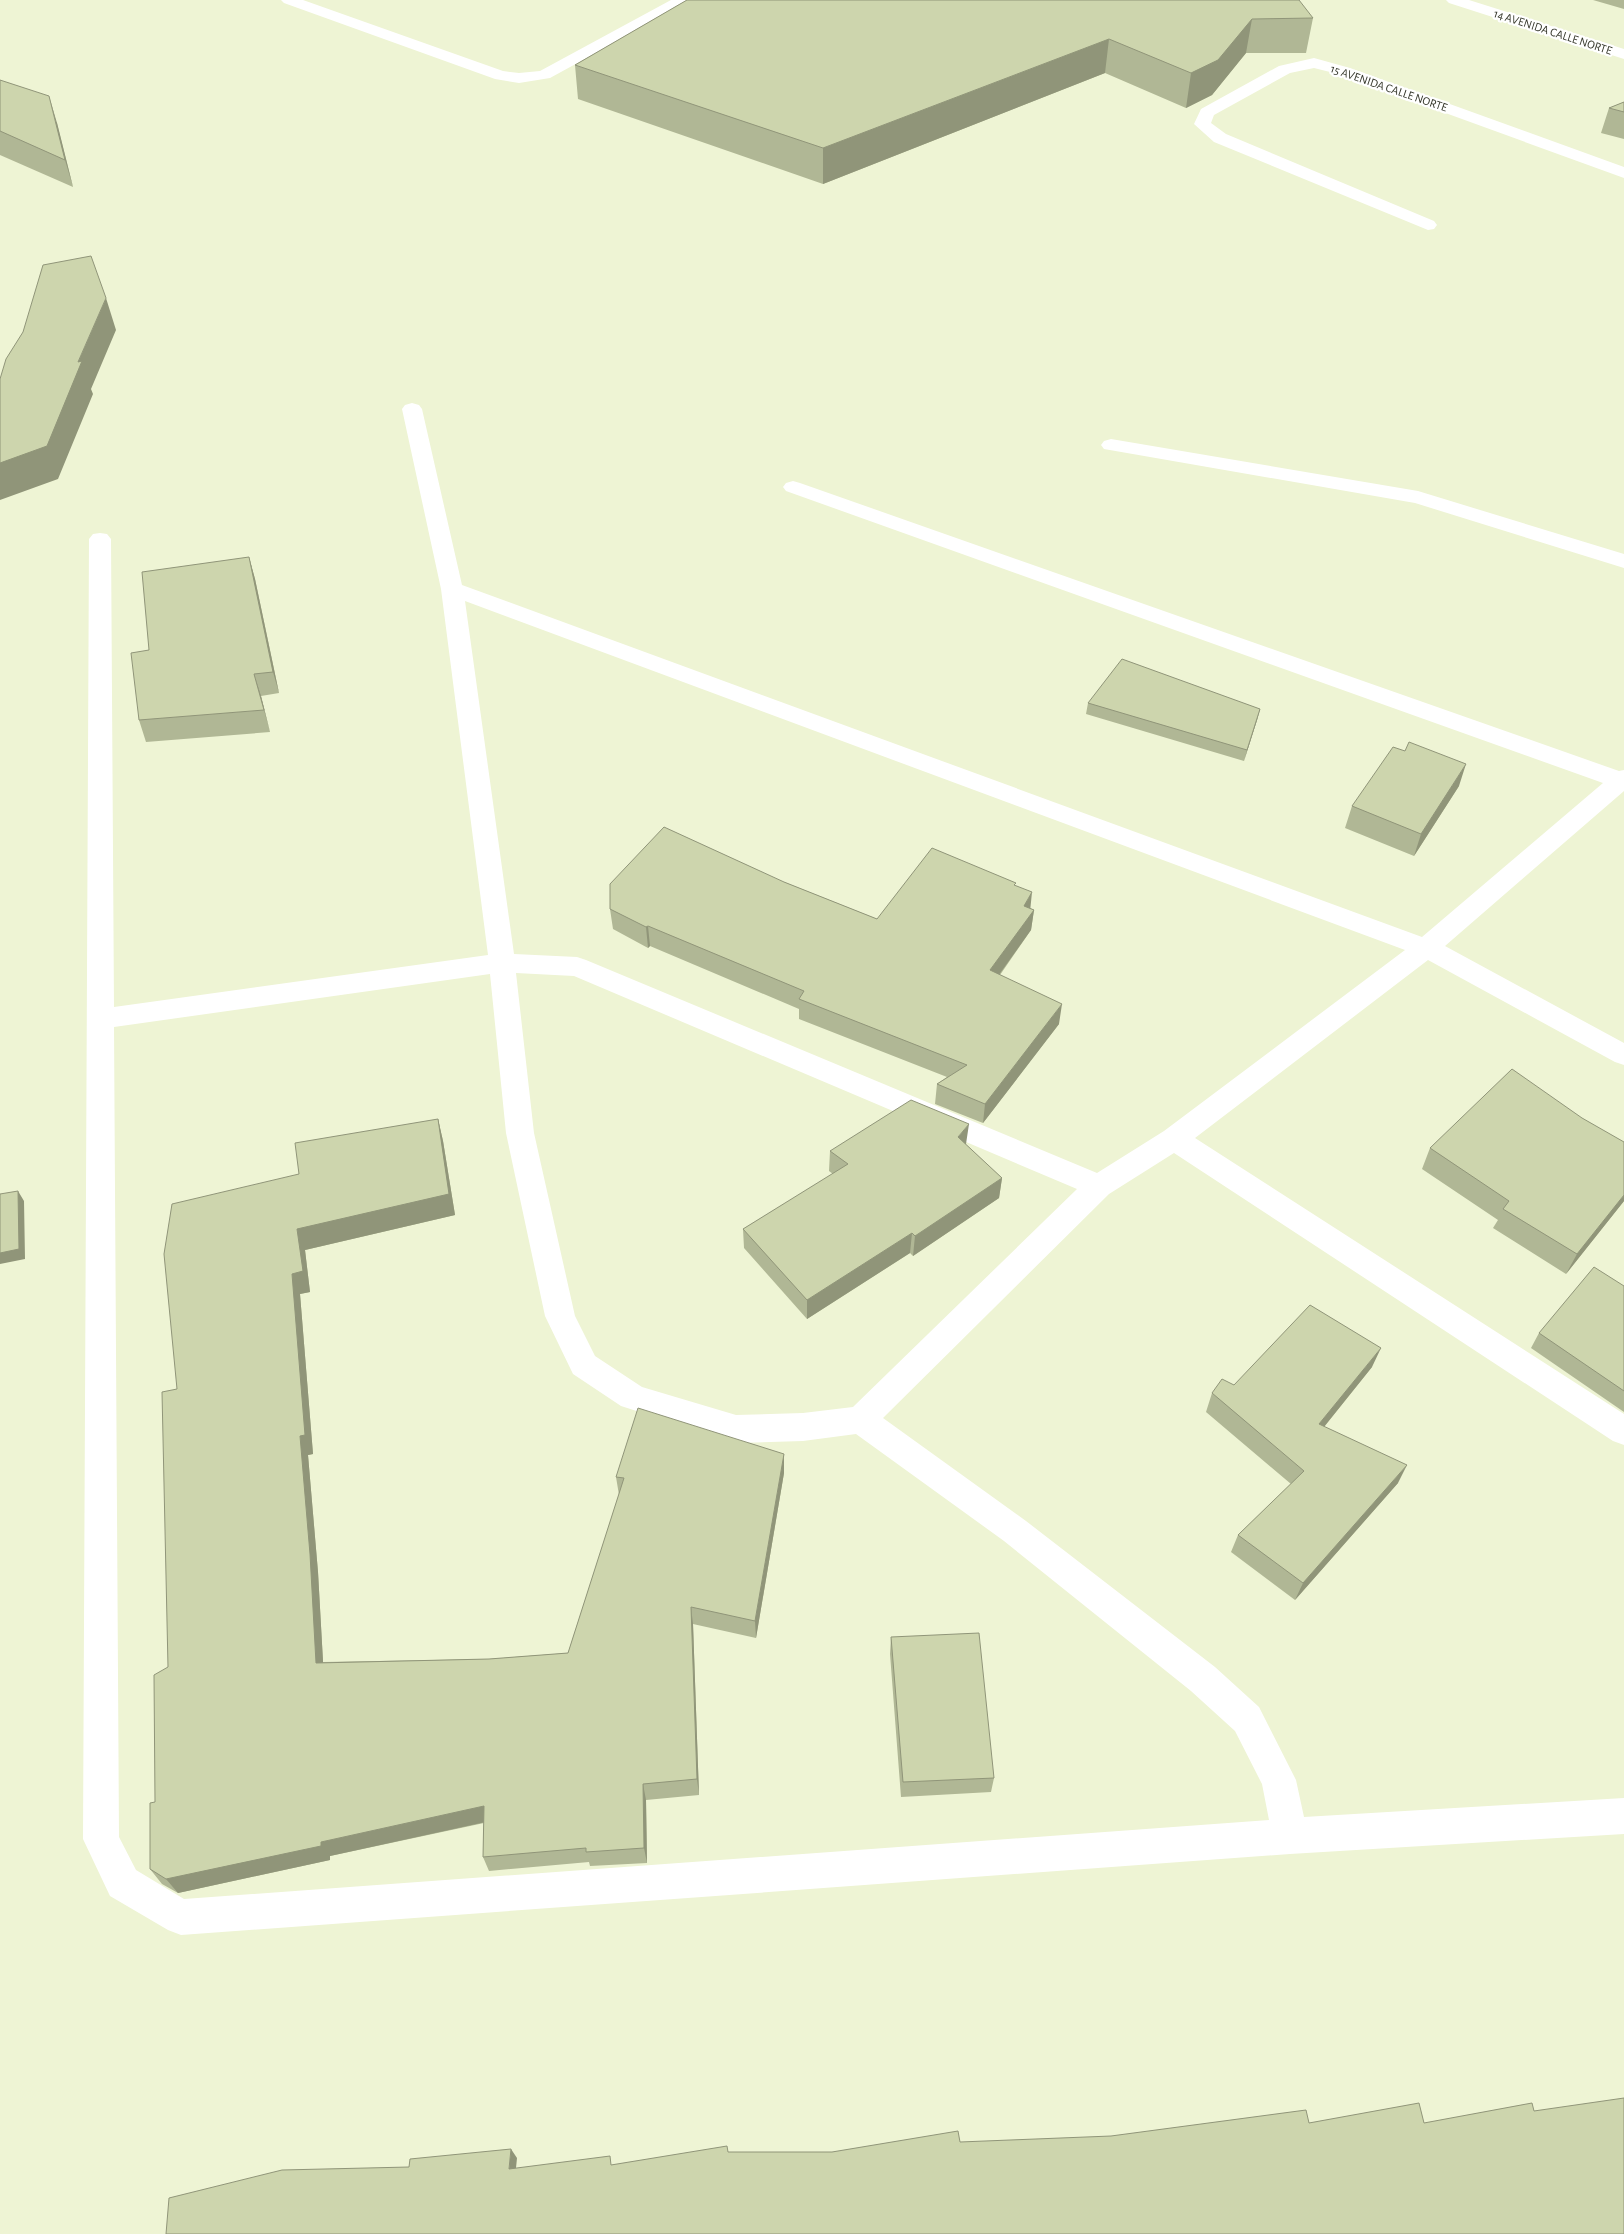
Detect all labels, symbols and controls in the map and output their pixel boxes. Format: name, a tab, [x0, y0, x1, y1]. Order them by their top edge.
street label: 14 AVENIDA CALLE NORTE	[1492, 7, 1614, 57]
street label: 15 AVENIDA CALLE NORTE	[1329, 62, 1449, 114]

